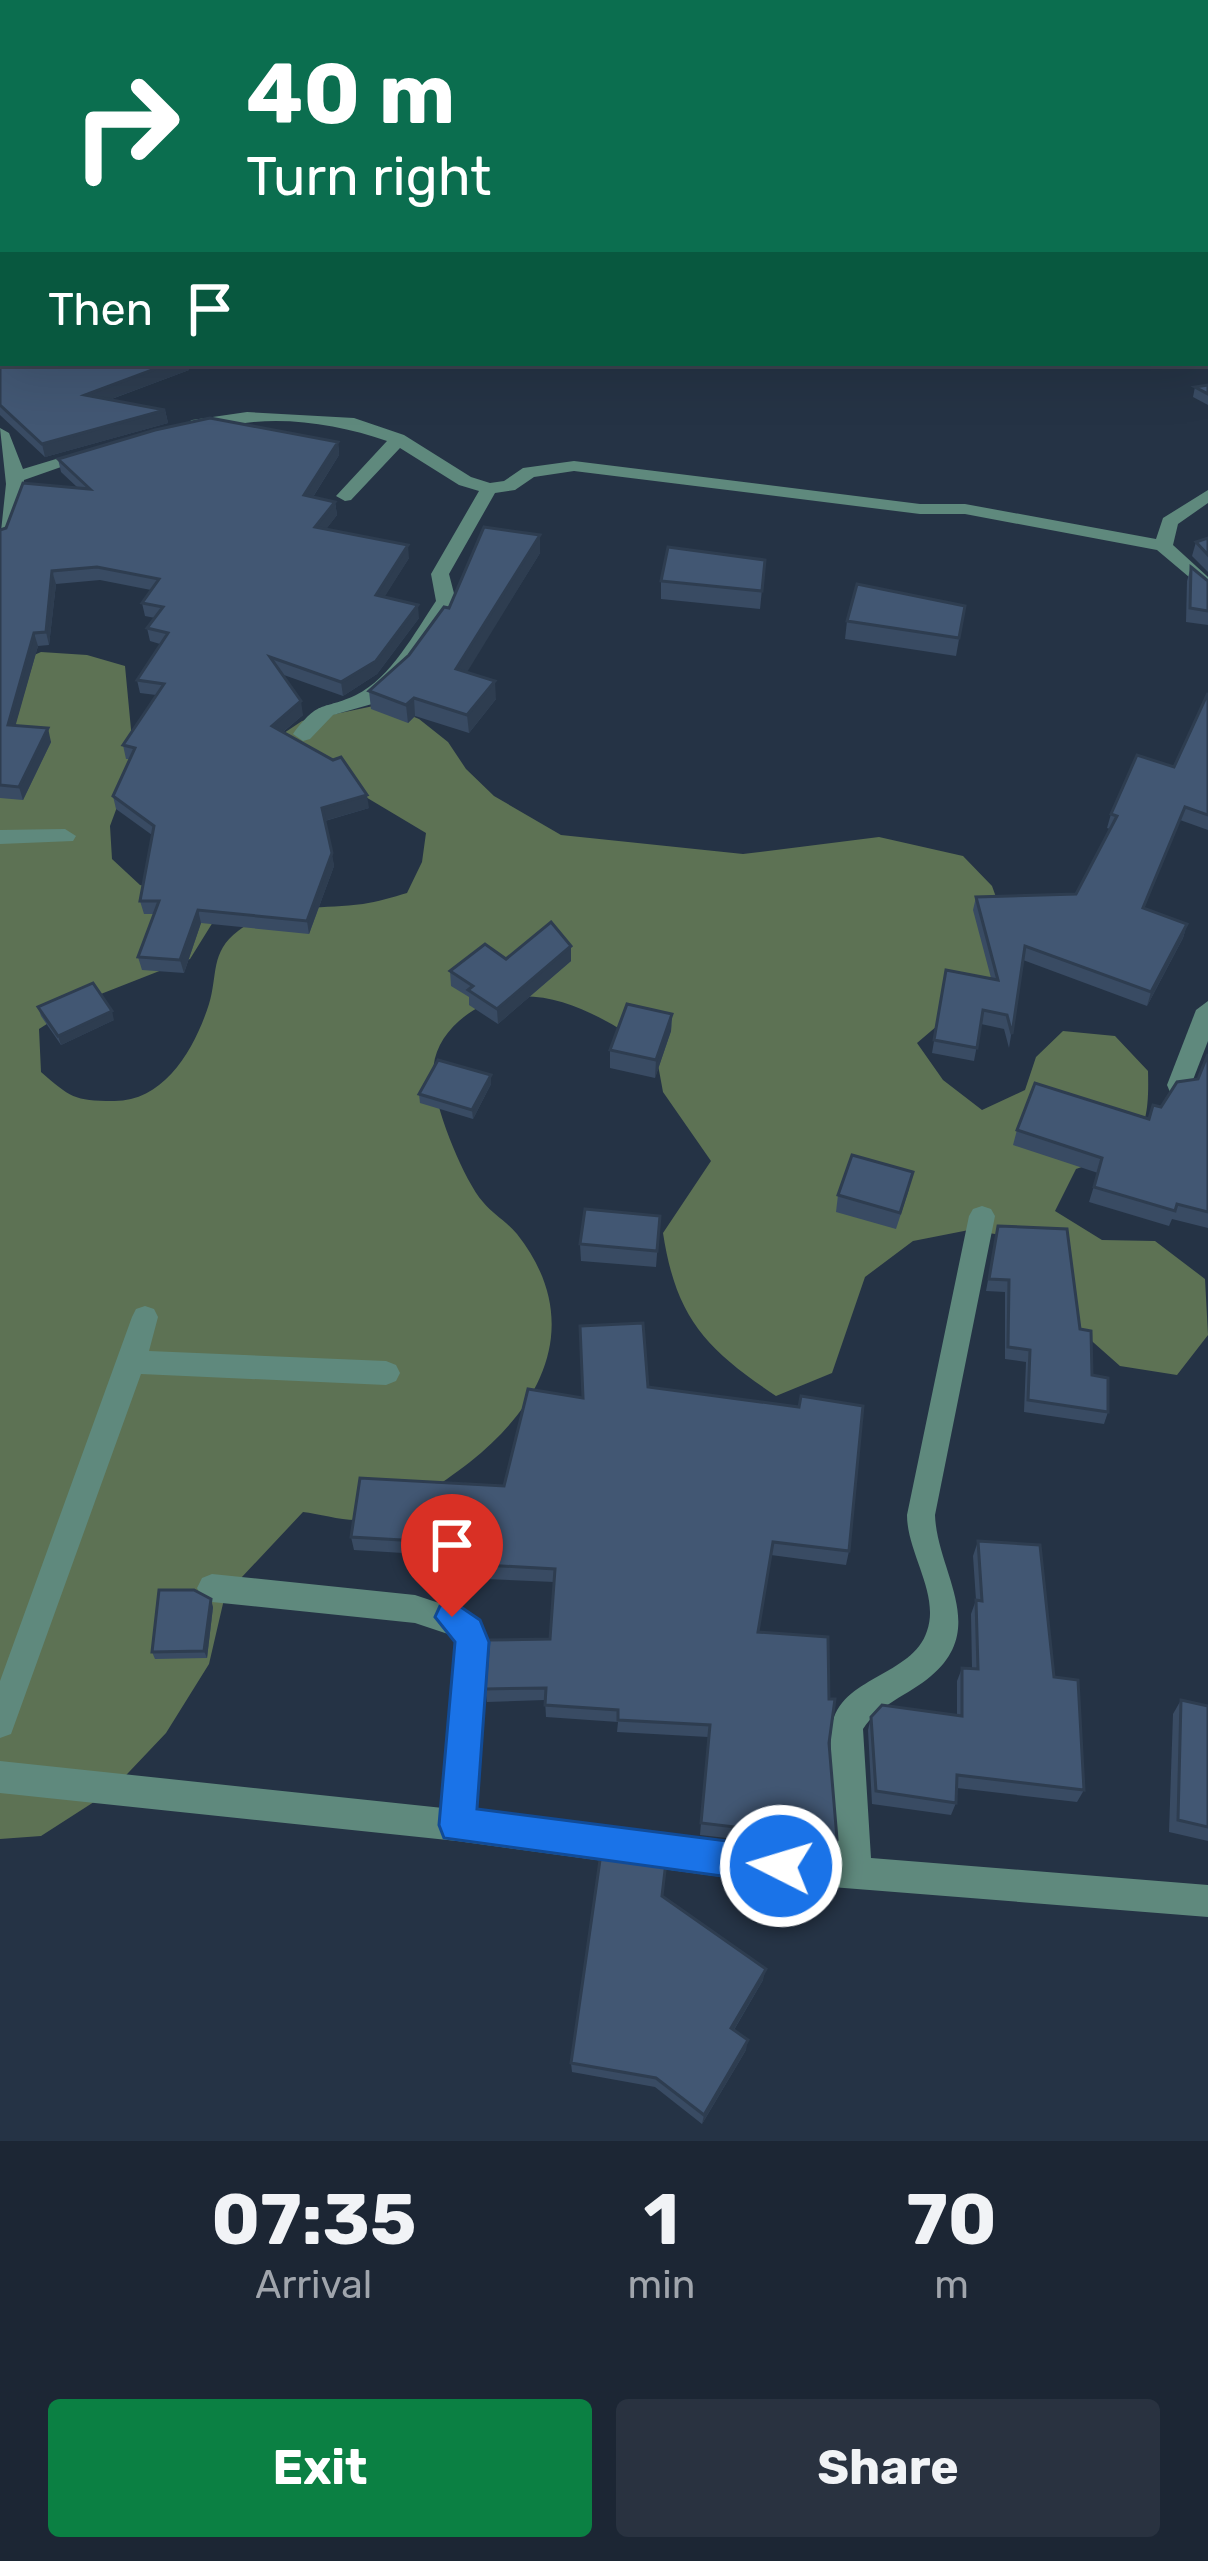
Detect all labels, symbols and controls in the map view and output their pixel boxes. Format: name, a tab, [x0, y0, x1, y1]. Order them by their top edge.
text: 40 m	[246, 44, 455, 144]
icon: right	[48, 48, 204, 204]
text: Turn right	[246, 145, 491, 209]
icon: arrive	[177, 276, 243, 342]
text: Then	[48, 283, 153, 336]
pin	[401, 1494, 503, 1617]
icon: arrive	[419, 1512, 485, 1578]
position arrow	[718, 1803, 844, 1929]
text: 07:35	[211, 2177, 416, 2262]
text: 1	[644, 2177, 679, 2262]
text: 70	[907, 2177, 997, 2262]
text: Arrival	[255, 2262, 372, 2308]
text: min	[628, 2262, 695, 2308]
text: m	[934, 2262, 969, 2308]
button: Exit	[48, 2399, 592, 2537]
button: Share	[616, 2399, 1160, 2537]

